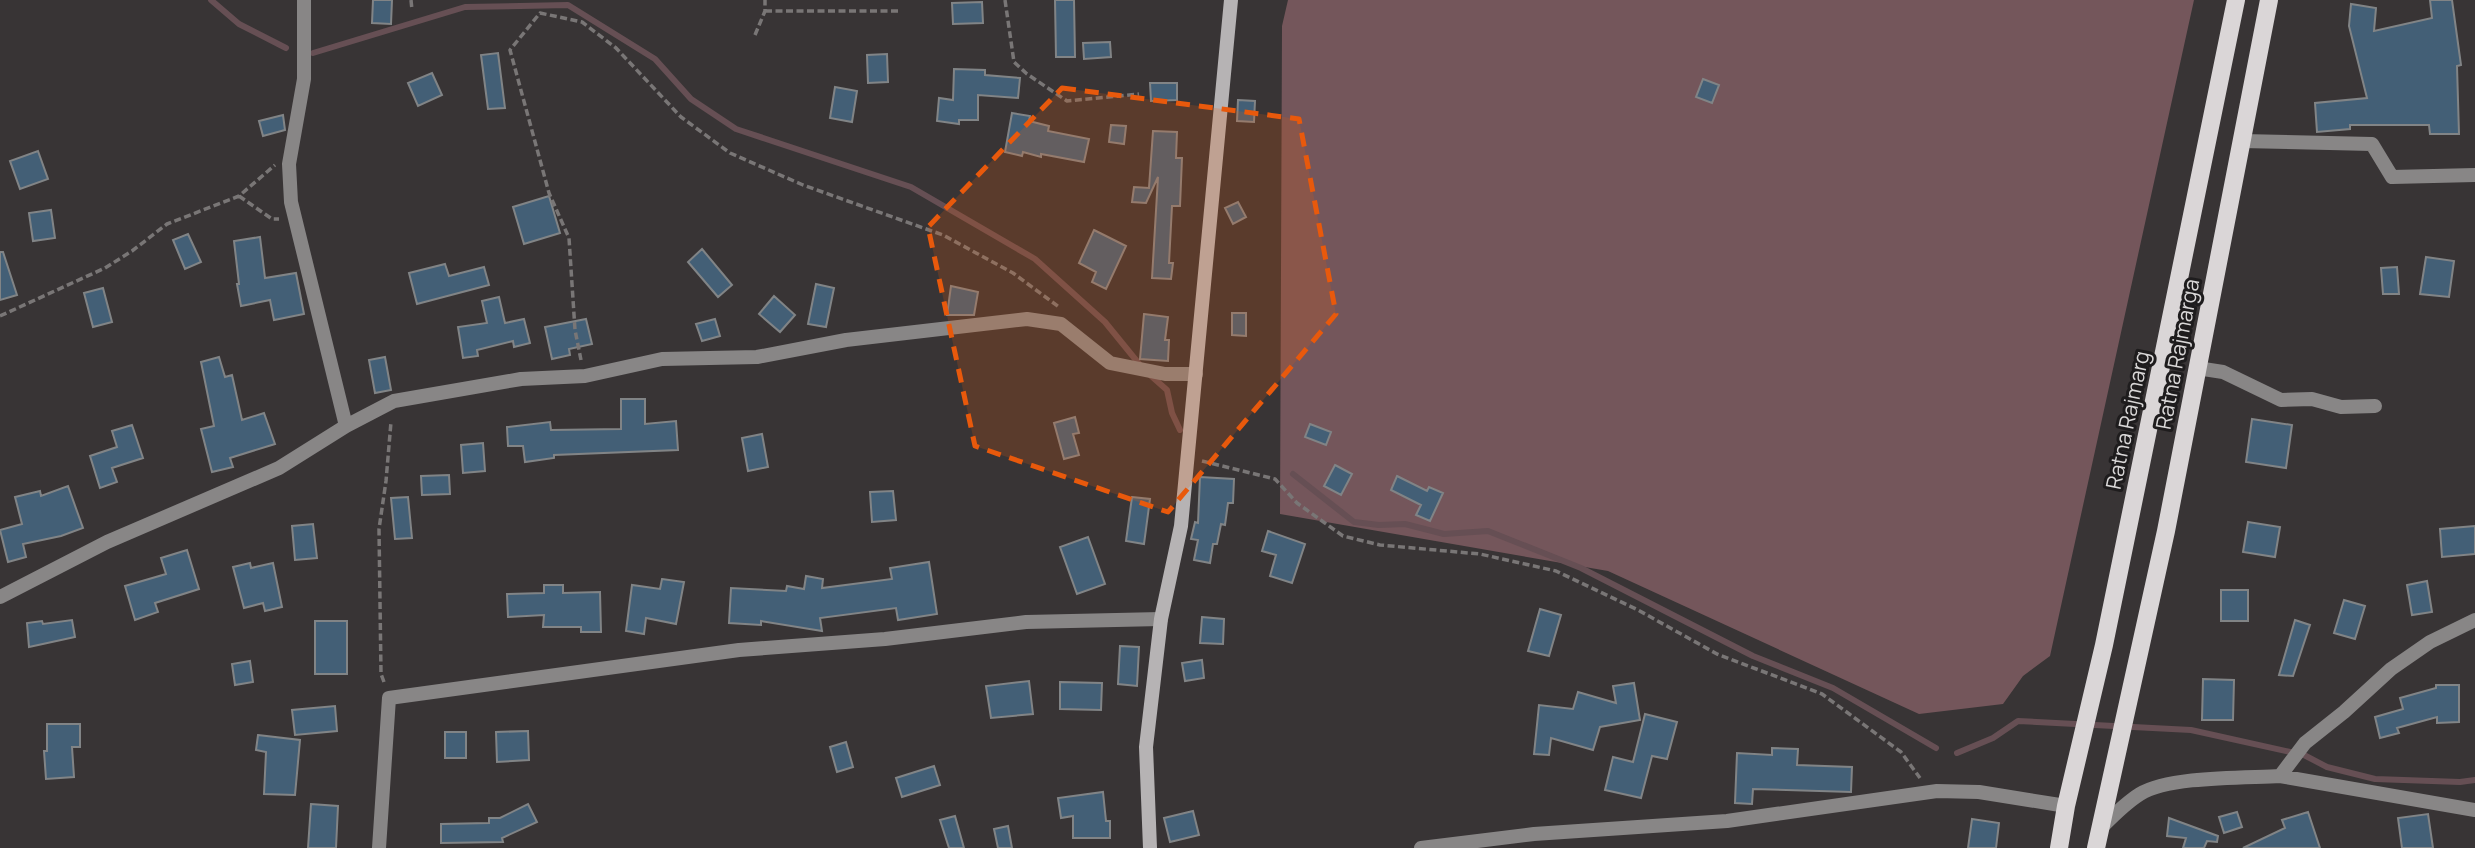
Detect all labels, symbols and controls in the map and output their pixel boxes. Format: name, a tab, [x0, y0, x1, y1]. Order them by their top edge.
street label: Ratna Rajmarga	[2149, 276, 2205, 432]
street label: Ratna Rajmarg	[2099, 348, 2155, 492]

